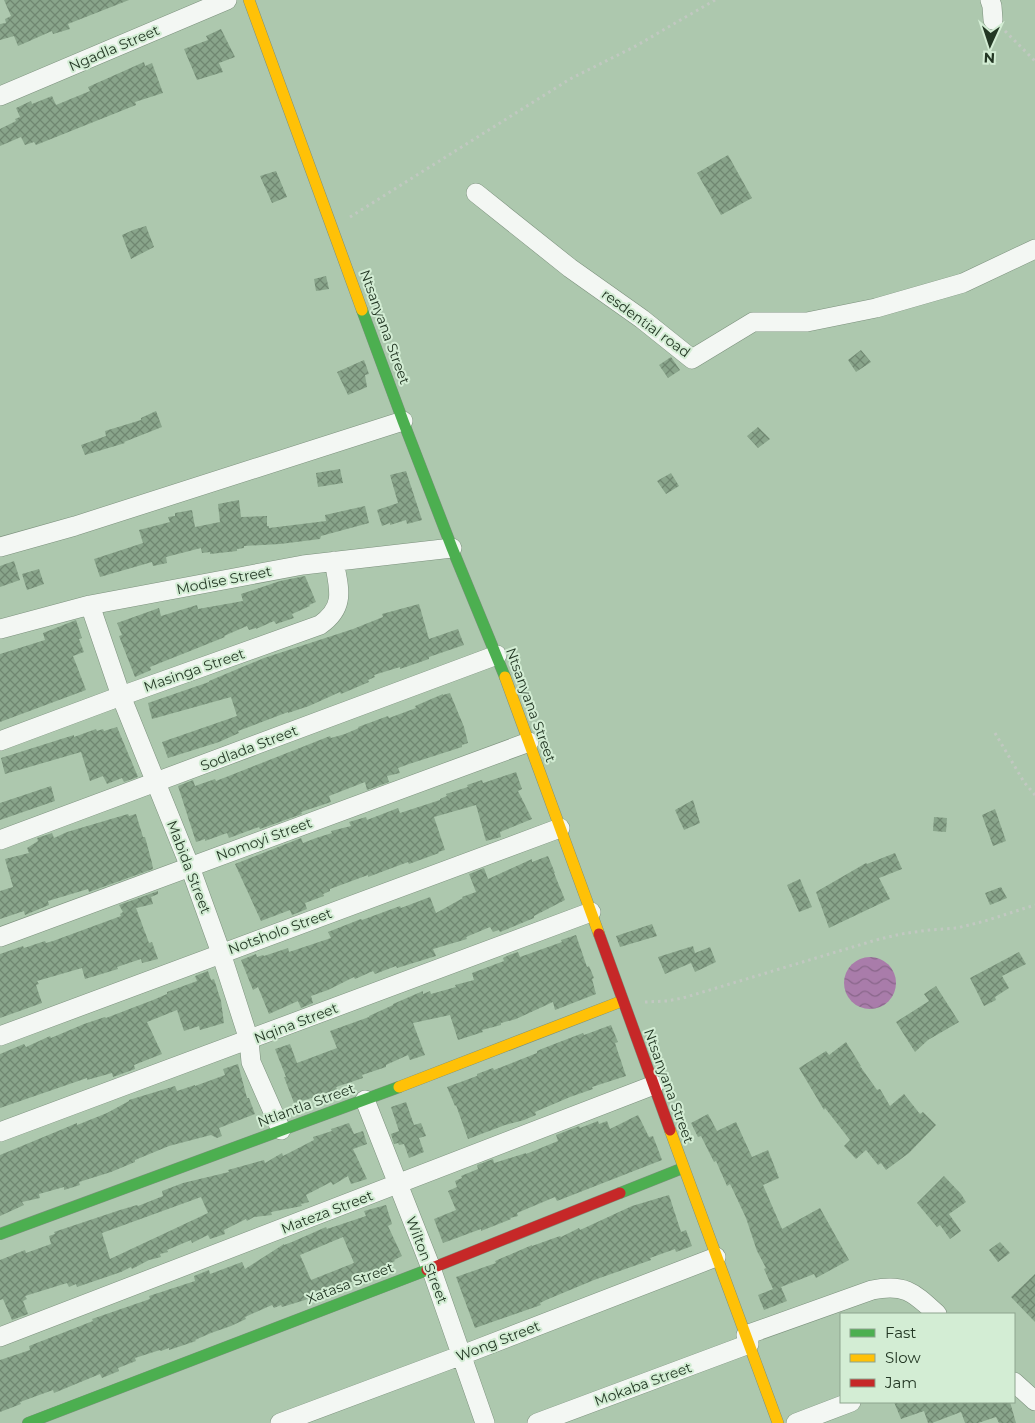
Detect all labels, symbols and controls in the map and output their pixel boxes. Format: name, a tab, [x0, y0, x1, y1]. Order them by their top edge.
north arrow	[965, 20, 1015, 70]
street label: Ngadla Street	[66, 21, 162, 75]
text: N	[983, 49, 995, 67]
street label: Ntsanyana Street	[356, 267, 414, 387]
street label: resdential road	[598, 285, 694, 361]
street label: Modise Street	[175, 562, 273, 598]
street label: Masinga Street	[141, 644, 247, 696]
street label: Ntsanyana Street	[502, 645, 560, 765]
street label: Sodlada Street	[198, 721, 300, 775]
street label: Nomoyi Street	[213, 813, 315, 865]
street label: Mabida Street	[163, 818, 215, 917]
street label: Notsholo Street	[225, 904, 335, 958]
street label: Nqina Street	[252, 999, 341, 1047]
street label: Ntsanyana Street	[640, 1026, 698, 1146]
street label: Ntlantla Street	[255, 1079, 357, 1131]
street label: Mateza Street	[279, 1186, 376, 1238]
street label: Wilton Street	[402, 1214, 452, 1307]
street label: Xatasa Street	[304, 1258, 396, 1308]
legend	[840, 1313, 1015, 1403]
street label: Wong Street	[453, 1317, 543, 1365]
text: Fast	[885, 1323, 916, 1342]
text: Slow	[885, 1348, 921, 1367]
street label: Mokaba Street	[592, 1358, 694, 1410]
text: Jam	[884, 1373, 917, 1392]

